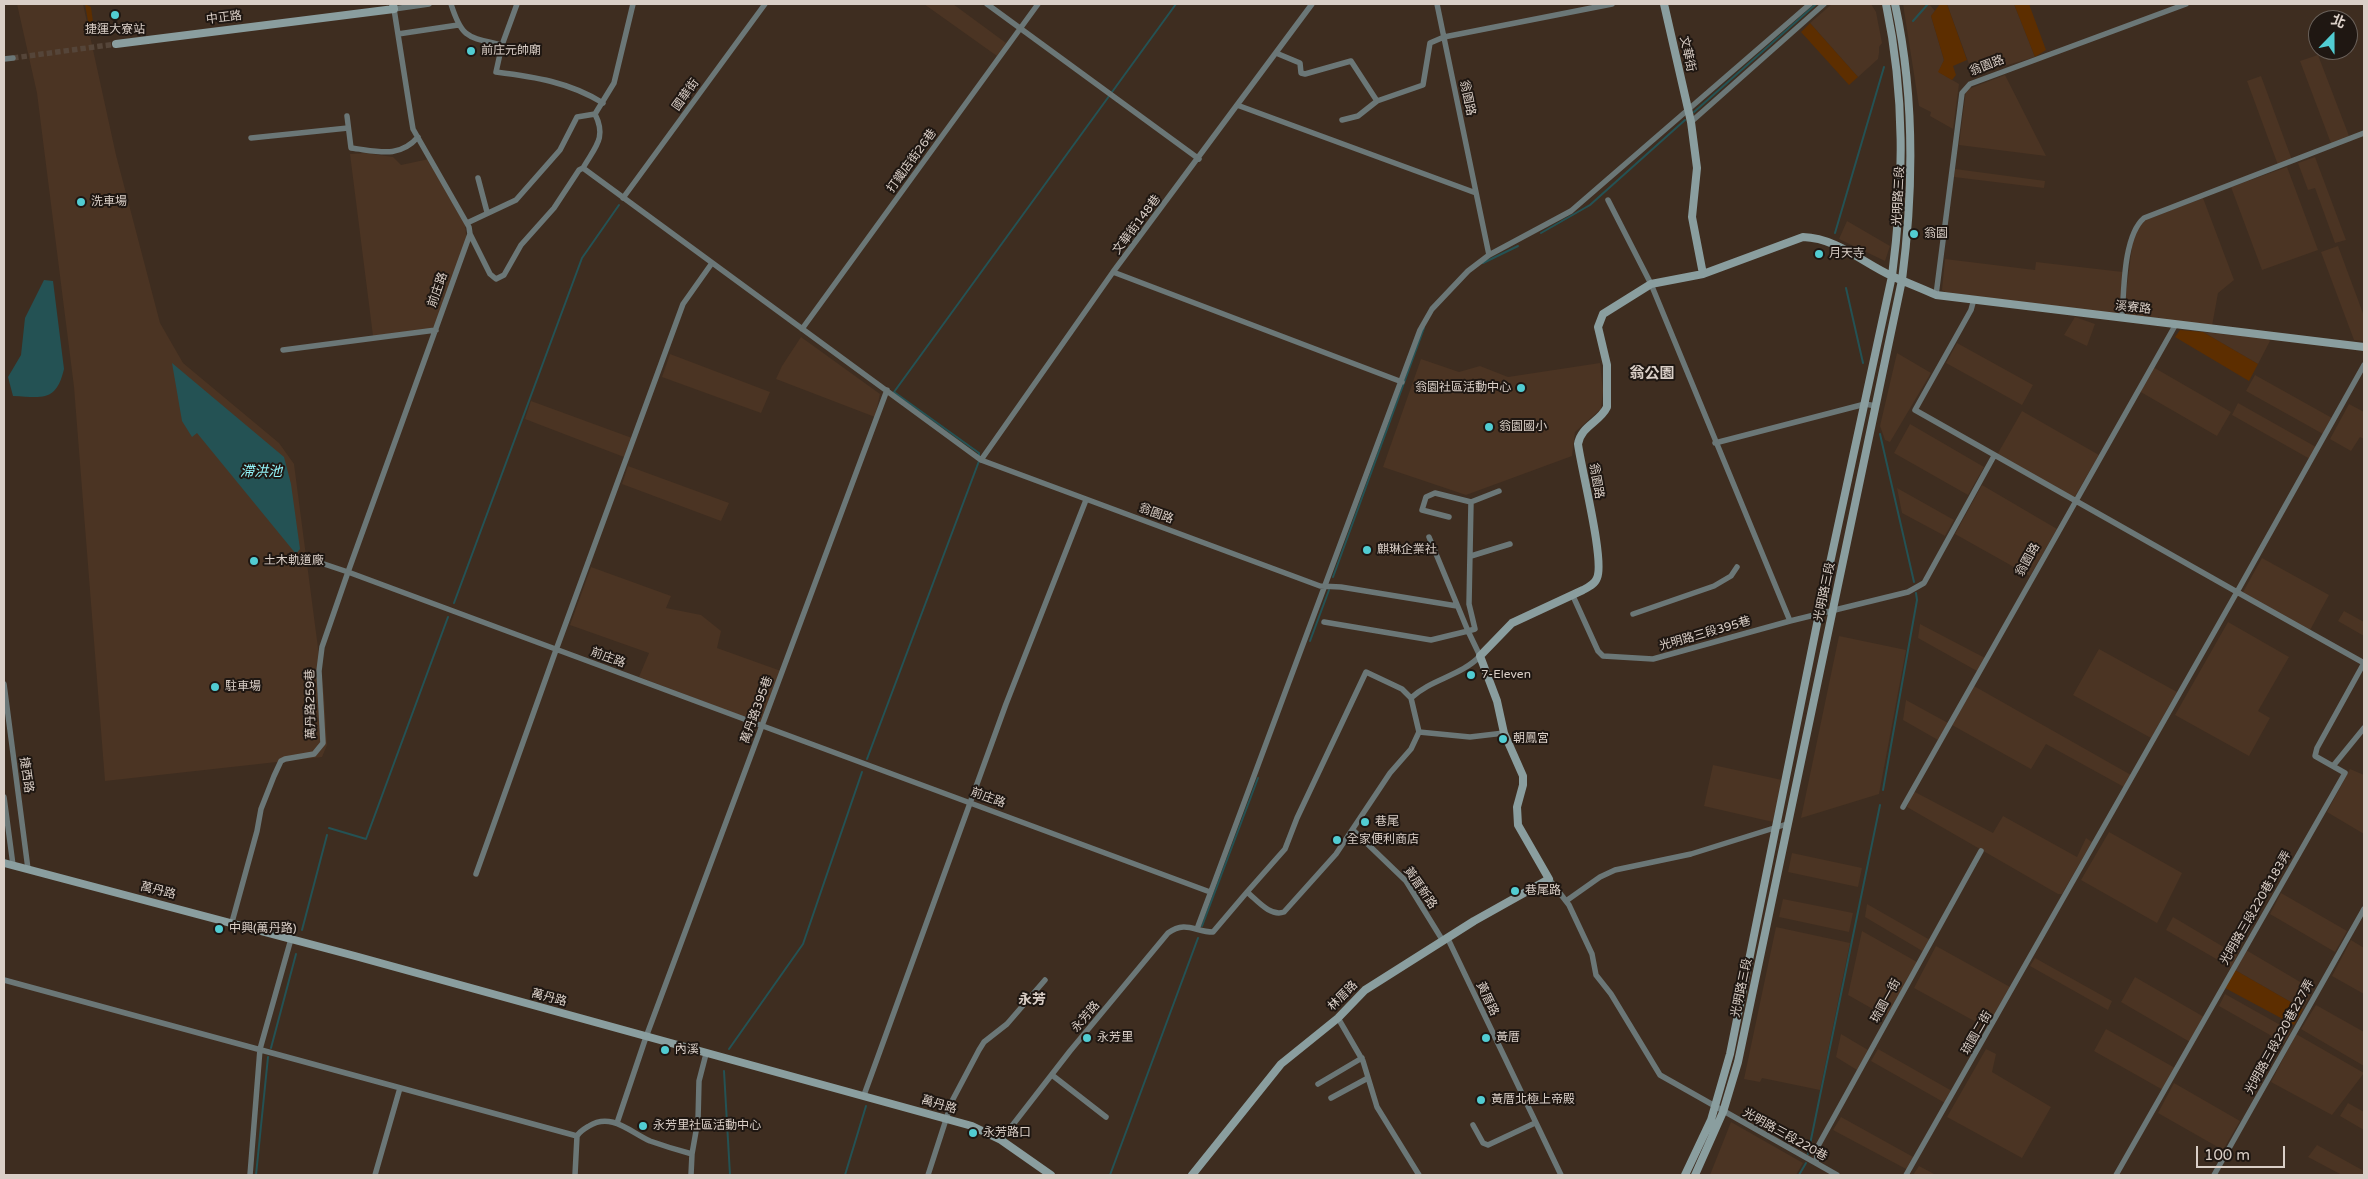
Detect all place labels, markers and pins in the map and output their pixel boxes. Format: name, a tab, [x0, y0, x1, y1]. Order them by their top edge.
marker: 捷運大寮站	[109, 9, 121, 21]
place label: 捷運大寮站	[85, 23, 145, 37]
place label: 前庄元帥廟	[481, 44, 541, 58]
marker: 前庄元帥廟	[465, 45, 477, 57]
place label: 洗車場	[91, 195, 127, 209]
marker: 洗車場	[75, 196, 87, 208]
place label: 翁園	[1924, 227, 1948, 241]
marker: 翁園	[1908, 228, 1920, 240]
place label: 月天寺	[1829, 247, 1865, 261]
marker: 月天寺	[1813, 248, 1825, 260]
place label: 翁園社區活動中心	[1415, 381, 1511, 395]
marker: 翁園社區活動中心	[1515, 382, 1527, 394]
place label: 翁園國小	[1499, 420, 1547, 434]
marker: 翁園國小	[1483, 421, 1495, 433]
place label: 麒琳企業社	[1377, 543, 1437, 557]
marker: 麒琳企業社	[1361, 544, 1373, 556]
place label: 土木軌道廠	[264, 554, 324, 568]
marker: 土木軌道廠	[248, 555, 260, 567]
place label: 7-Eleven	[1481, 668, 1531, 682]
marker: 7-Eleven	[1465, 669, 1477, 681]
place label: 駐車場	[225, 680, 261, 694]
marker: 駐車場	[209, 681, 221, 693]
place label: 朝鳳宮	[1513, 732, 1549, 746]
marker: 朝鳳宮	[1497, 733, 1509, 745]
place label: 巷尾	[1375, 815, 1399, 829]
marker: 巷尾	[1359, 816, 1371, 828]
place label: 全家便利商店	[1347, 833, 1419, 847]
marker: 全家便利商店	[1331, 834, 1343, 846]
place label: 巷尾路	[1525, 884, 1561, 898]
marker: 巷尾路	[1509, 885, 1521, 897]
place label: 中興(萬丹路)	[229, 922, 296, 936]
marker: 中興(萬丹路)	[213, 923, 225, 935]
place label: 永芳里	[1097, 1031, 1133, 1045]
place label: 黃厝	[1496, 1031, 1520, 1045]
marker: 永芳里	[1081, 1032, 1093, 1044]
marker: 黃厝	[1480, 1032, 1492, 1044]
place label: 內溪	[675, 1043, 699, 1057]
marker: 內溪	[659, 1044, 671, 1056]
place label: 黃厝北極上帝殿	[1491, 1093, 1575, 1107]
marker: 黃厝北極上帝殿	[1475, 1094, 1487, 1106]
place label: 永芳里社區活動中心	[653, 1119, 761, 1133]
marker: 永芳里社區活動中心	[637, 1120, 649, 1132]
place label: 永芳路口	[983, 1126, 1031, 1140]
marker: 永芳路口	[967, 1127, 979, 1139]

